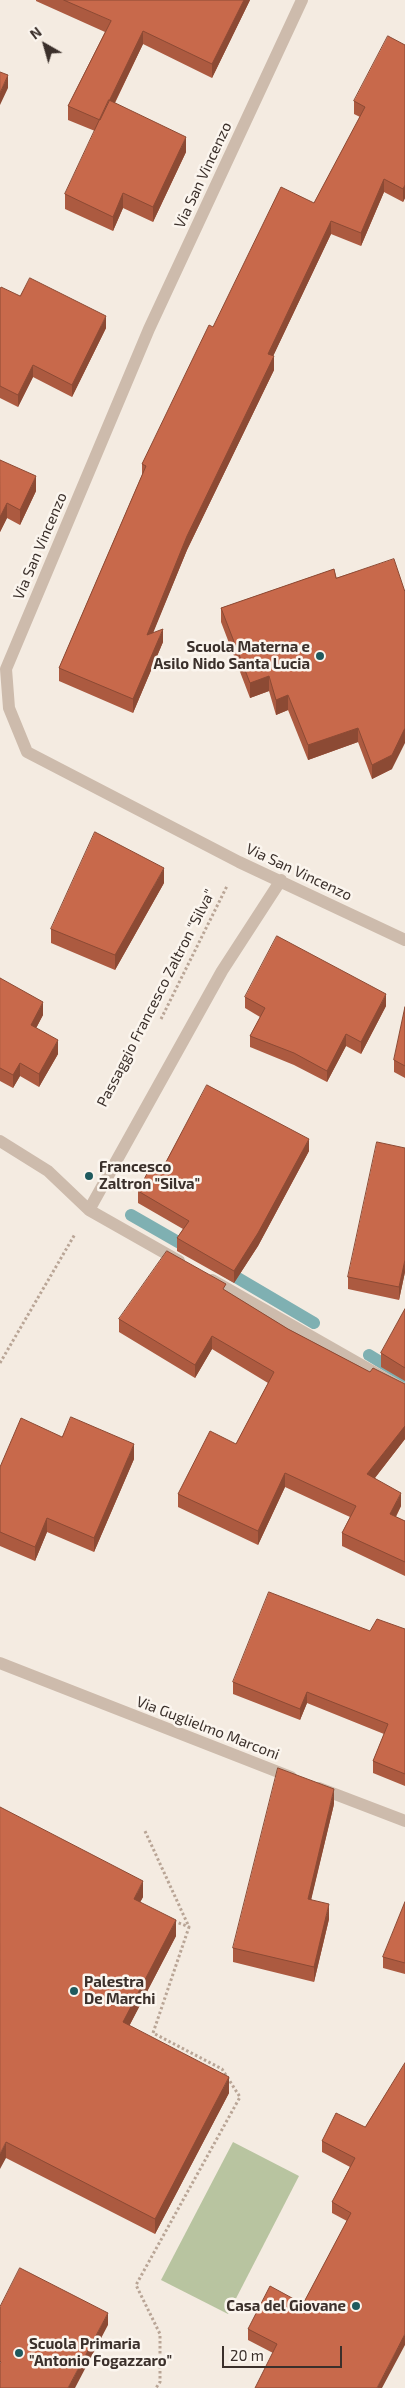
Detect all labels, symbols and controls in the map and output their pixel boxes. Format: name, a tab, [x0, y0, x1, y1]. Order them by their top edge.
north arrow	[20, 20, 70, 70]
text: N	[26, 23, 45, 43]
street label: Via San Vincenzo	[171, 119, 235, 231]
street label: Via San Vincenzo	[9, 490, 71, 602]
place label: Scuola Materna e Asilo Nido Santa Lucia	[154, 638, 310, 673]
marker: Scuola Materna e Asilo Nido Santa Lucia	[314, 650, 326, 662]
street label: Via San Vincenzo	[243, 840, 355, 904]
street label: Passaggio Francesco Zaltron "Silva"	[93, 886, 219, 1110]
place label: Francesco Zaltron "Silva"	[99, 1158, 200, 1193]
marker: Francesco Zaltron "Silva"	[83, 1170, 95, 1182]
street label: Via Guglielmo Marconi	[134, 1692, 282, 1764]
place label: Palestra De Marchi	[84, 1973, 155, 2008]
marker: Palestra De Marchi	[68, 1985, 80, 1997]
place label: Casa del Giovane	[226, 2297, 346, 2315]
marker: Casa del Giovane	[350, 2300, 362, 2312]
place label: Scuola Primaria "Antonio Fogazzaro"	[29, 2335, 172, 2370]
scale bar	[225, 2336, 345, 2368]
text: 20 m	[230, 2346, 264, 2364]
marker: Scuola Primaria "Antonio Fogazzaro"	[13, 2347, 25, 2359]

